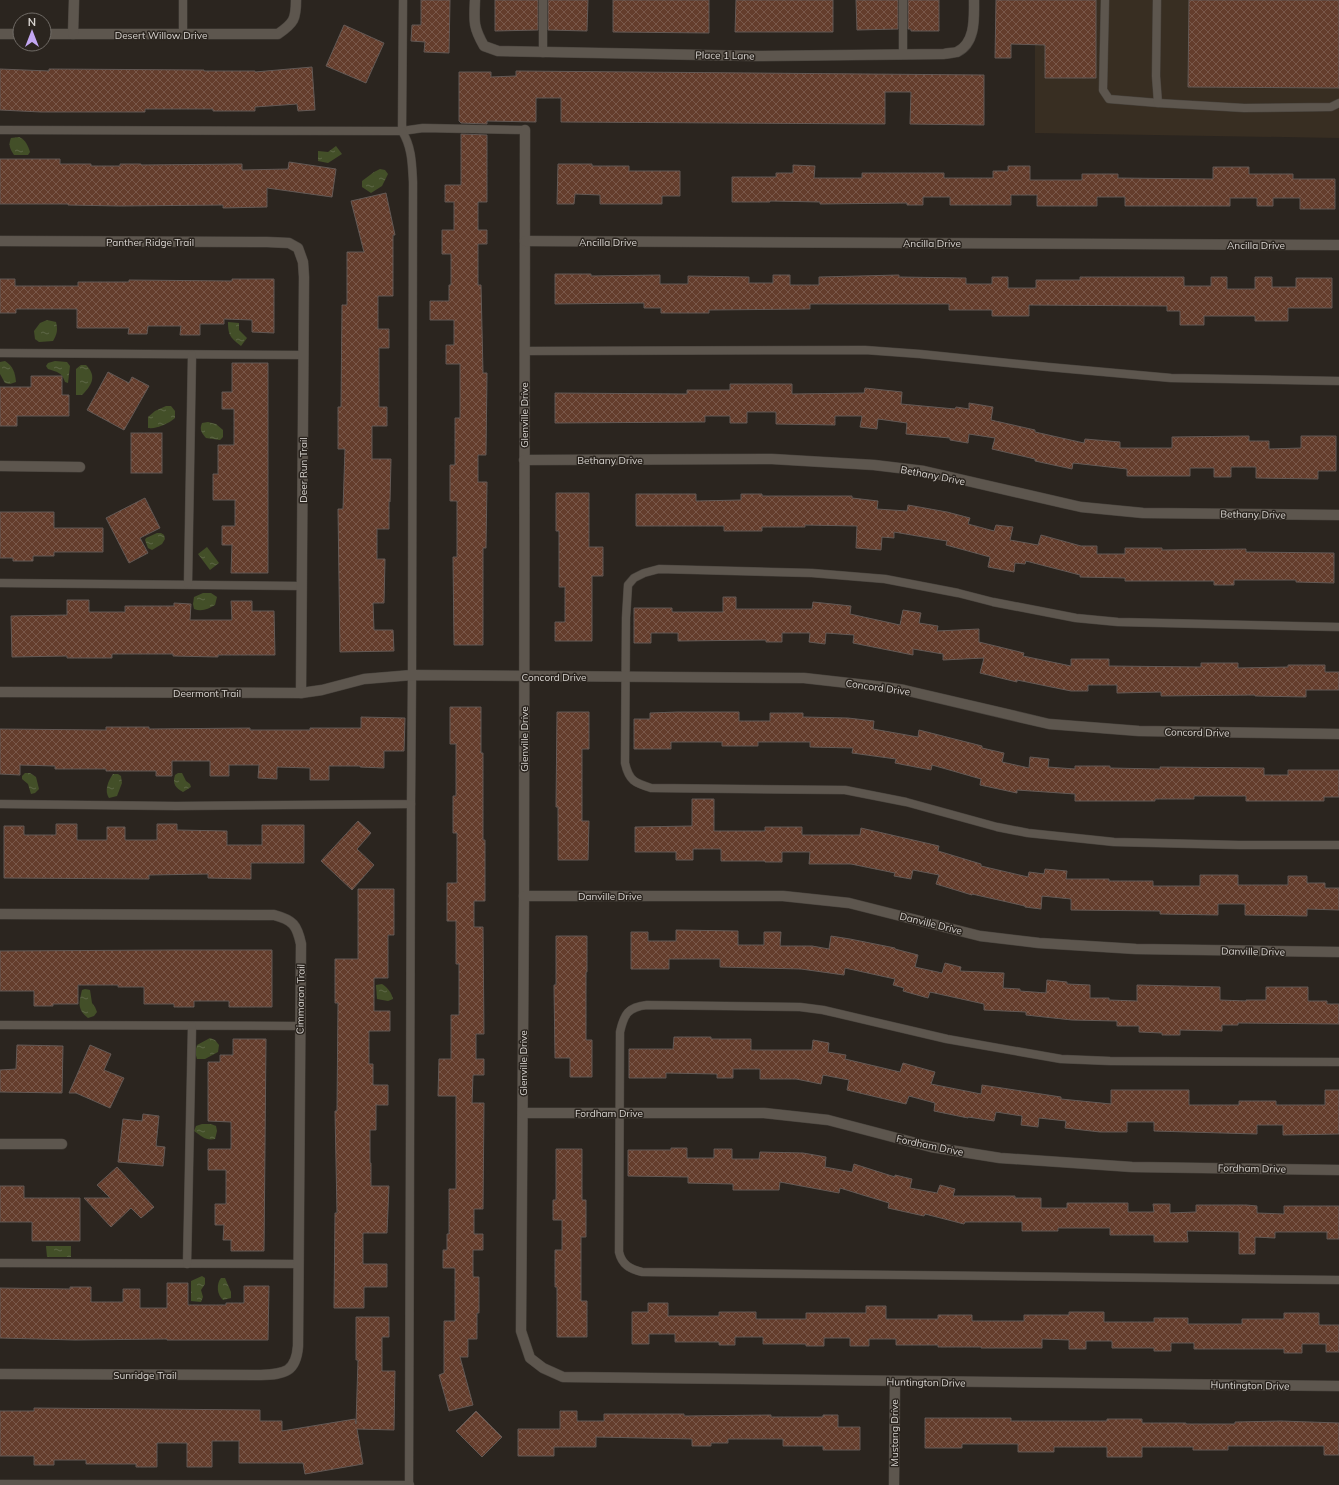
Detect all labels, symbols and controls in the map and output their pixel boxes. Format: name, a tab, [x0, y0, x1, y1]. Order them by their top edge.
north arrow	[12, 12, 52, 52]
text: N	[28, 15, 36, 29]
street label: Desert Willow Drive	[115, 29, 207, 42]
street label: Place 1 Lane	[695, 48, 755, 63]
street label: Panther Ridge Trail	[106, 236, 194, 249]
street label: Ancilla Drive	[579, 236, 637, 249]
street label: Ancilla Drive	[903, 237, 961, 250]
street label: Ancilla Drive	[1227, 239, 1285, 252]
street label: Glenville Drive	[518, 382, 531, 448]
street label: Deer Run Trail	[297, 437, 310, 503]
street label: Bethany Drive	[577, 454, 643, 467]
street label: Bethany Drive	[900, 463, 966, 488]
street label: Bethany Drive	[1220, 507, 1286, 522]
street label: Concord Drive	[522, 671, 586, 684]
street label: Concord Drive	[845, 677, 911, 698]
street label: Deermont Trail	[173, 687, 241, 700]
street label: Glenville Drive	[518, 706, 531, 772]
street label: Concord Drive	[1164, 725, 1230, 740]
street label: Danville Drive	[578, 890, 642, 903]
street label: Danville Drive	[898, 909, 963, 938]
street label: Danville Drive	[1221, 944, 1285, 959]
street label: Cimmaron Trail	[293, 964, 308, 1034]
street label: Glenville Drive	[517, 1030, 530, 1096]
street label: Fordham Drive	[575, 1107, 643, 1120]
street label: Fordham Drive	[895, 1132, 965, 1159]
street label: Fordham Drive	[1218, 1161, 1286, 1176]
street label: Sunridge Trail	[113, 1369, 177, 1382]
street label: Huntington Drive	[886, 1375, 966, 1390]
street label: Huntington Drive	[1210, 1378, 1290, 1393]
street label: Mustang Drive	[888, 1399, 901, 1467]

